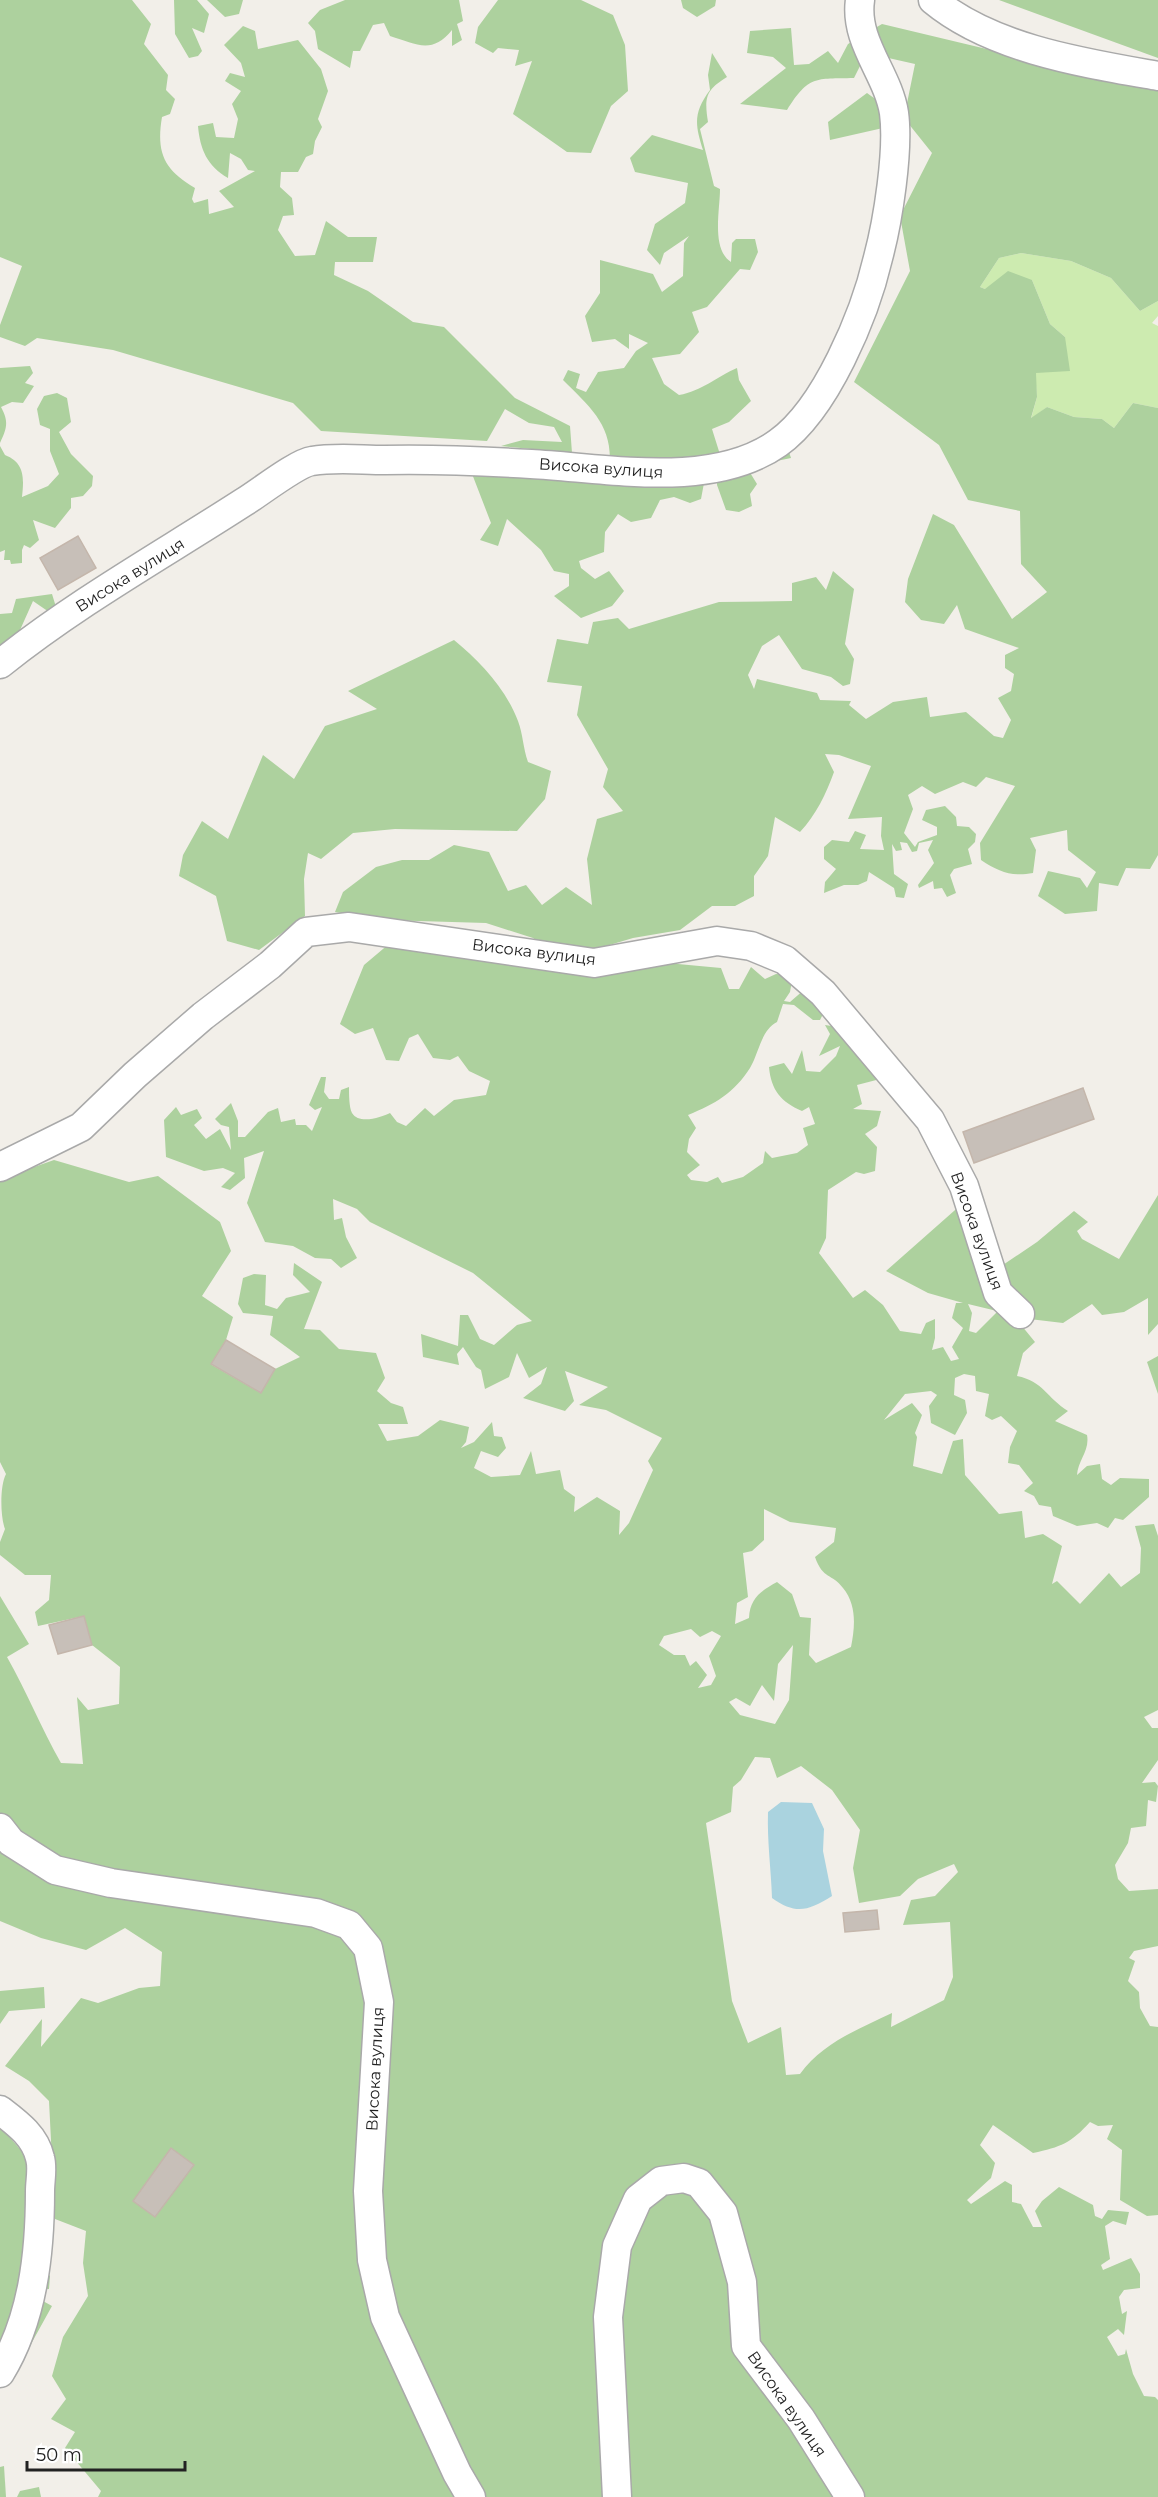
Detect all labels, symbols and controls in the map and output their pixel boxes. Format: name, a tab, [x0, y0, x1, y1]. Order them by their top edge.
street label: Висока вулиця	[538, 454, 664, 482]
street label: Висока вулиця	[72, 534, 188, 616]
street label: Висока вулиця	[471, 935, 597, 969]
street label: Висока вулиця	[947, 1169, 1007, 1293]
street label: Висока вулиця	[362, 2006, 388, 2132]
street label: Висока вулиця	[743, 2347, 831, 2461]
scale bar	[27, 2434, 184, 2472]
text: 50 m	[36, 2444, 82, 2466]

